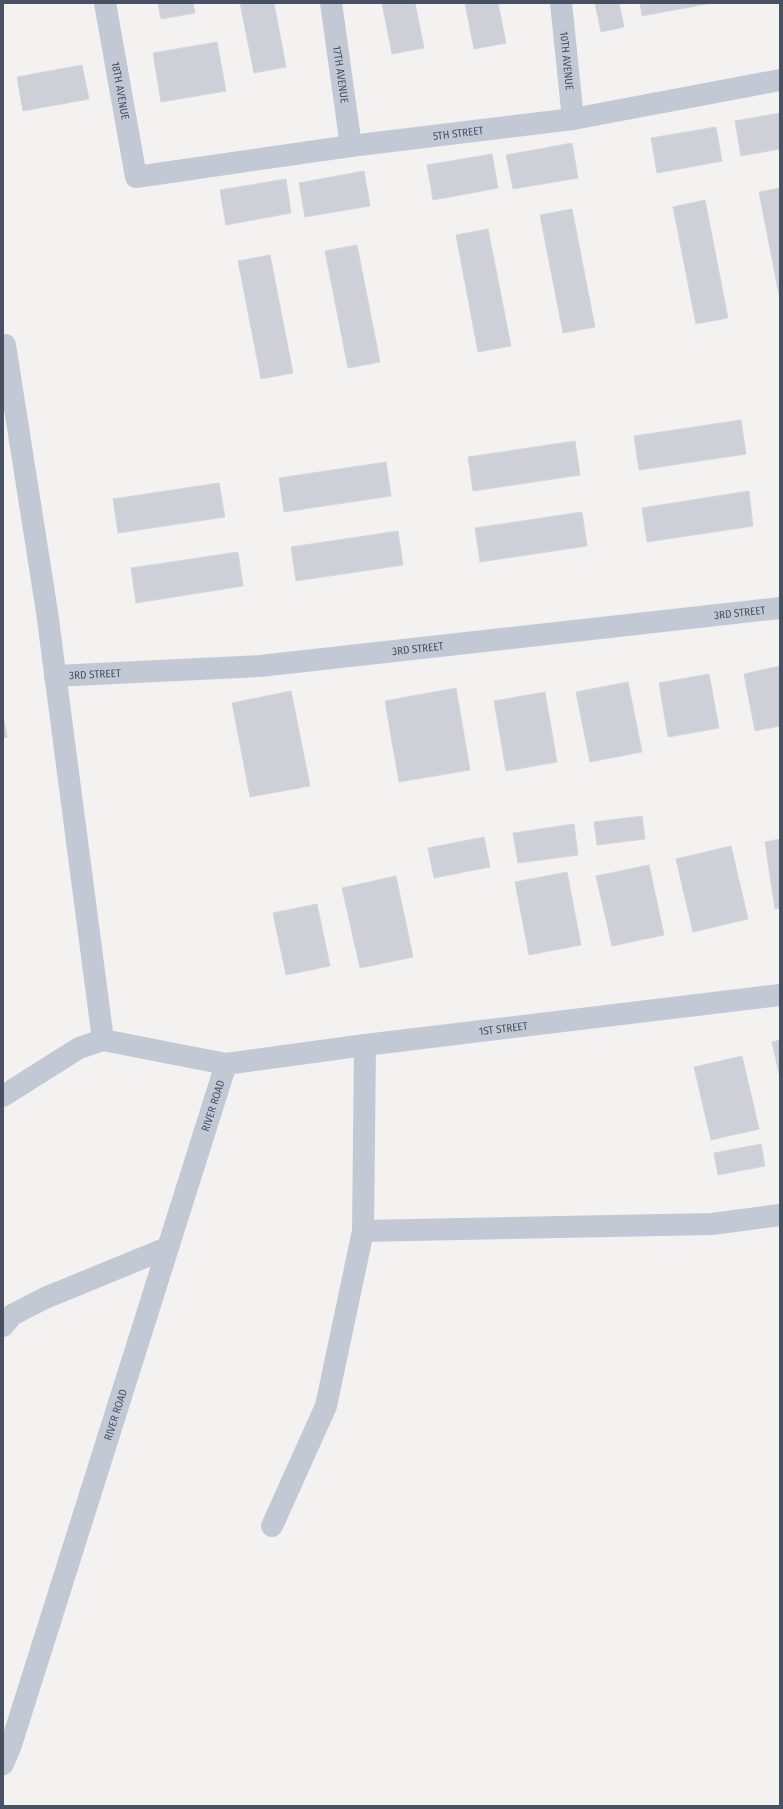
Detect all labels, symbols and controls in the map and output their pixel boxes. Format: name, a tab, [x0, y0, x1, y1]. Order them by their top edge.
street label: 10TH AVENUE	[557, 31, 576, 91]
street label: 17TH AVENUE	[331, 45, 351, 104]
street label: 18TH AVENUE	[109, 61, 132, 121]
street label: 5TH STREET	[432, 123, 485, 142]
street label: 3RD STREET	[713, 603, 767, 622]
street label: 3RD STREET	[391, 639, 445, 658]
street label: 3RD STREET	[69, 666, 122, 682]
street label: 1ST STREET	[478, 1019, 529, 1038]
street label: RIVER ROAD	[199, 1078, 227, 1133]
street label: RIVER ROAD	[101, 1387, 129, 1442]

